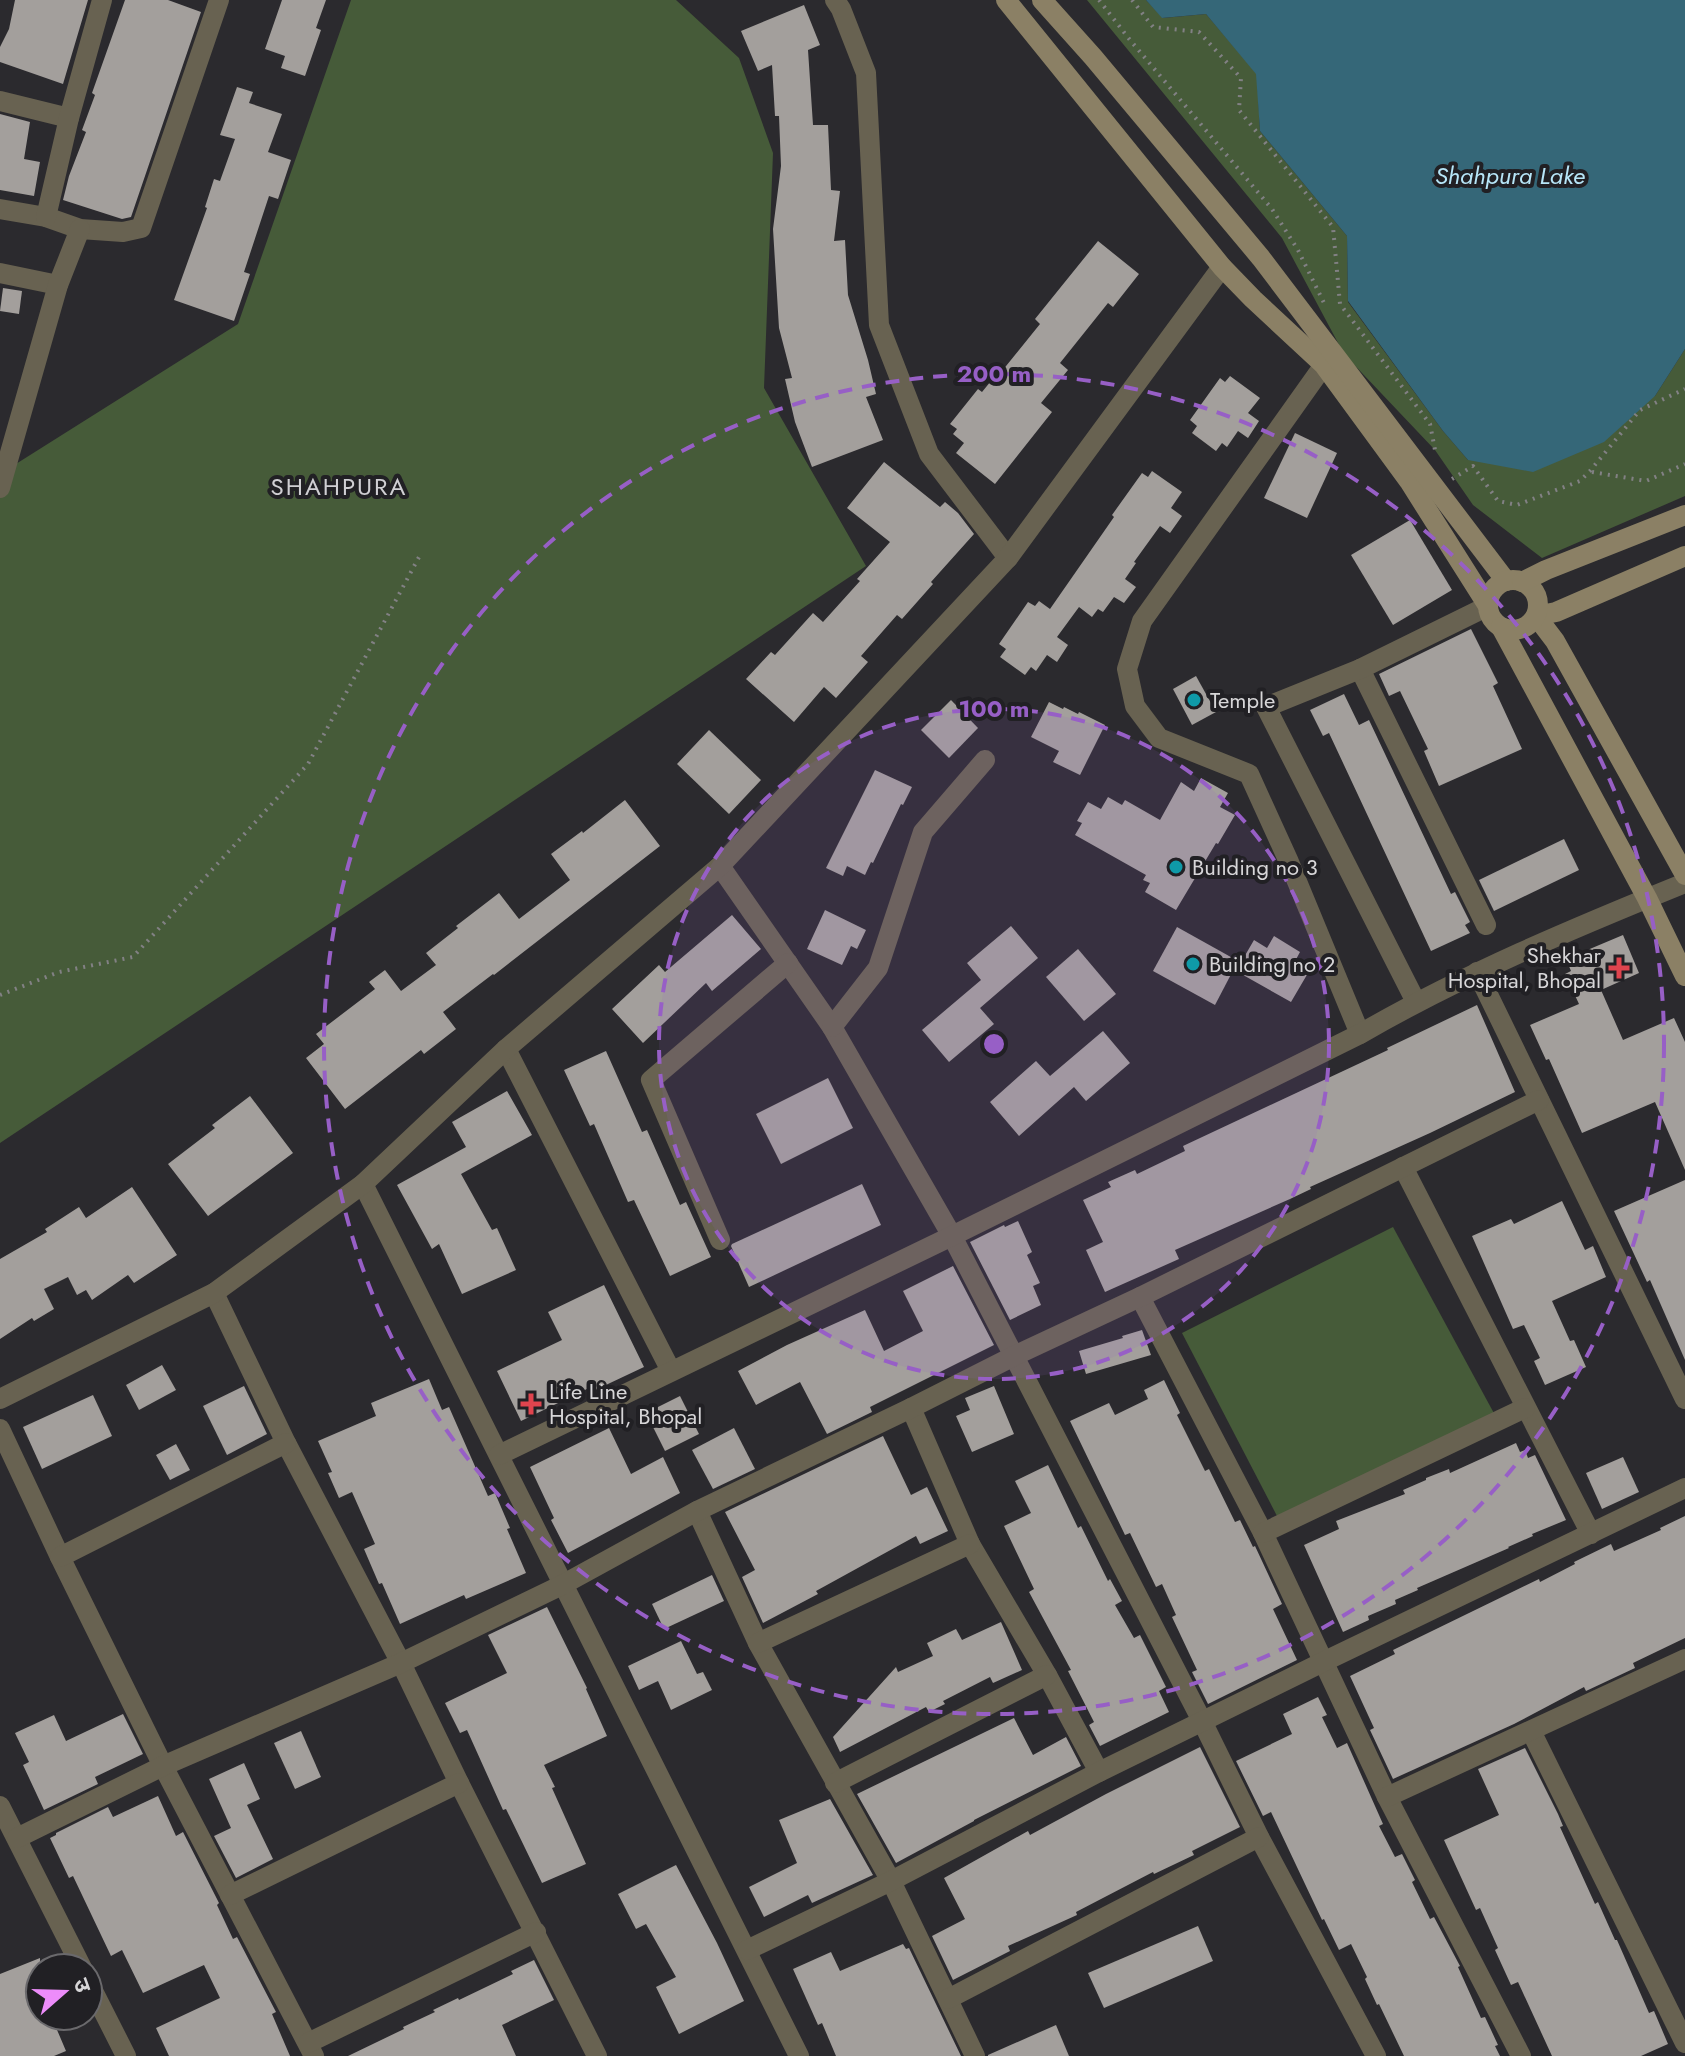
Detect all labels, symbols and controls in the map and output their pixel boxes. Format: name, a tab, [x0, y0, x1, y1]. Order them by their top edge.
water label: Shahpura Lake	[1435, 158, 1585, 193]
text: 200 m	[957, 356, 1031, 391]
district label: SHAHPURA	[271, 469, 407, 504]
place label: Temple	[1210, 684, 1275, 716]
text: 100 m	[959, 691, 1029, 726]
marker: Temple	[1185, 691, 1203, 709]
place label: Building no 3	[1192, 851, 1318, 883]
marker: Building no 3	[1167, 858, 1185, 876]
place label: Shekhar Hospital, Bhopal	[1448, 939, 1601, 996]
place label: Building no 2	[1209, 948, 1335, 980]
marker: Building no 2	[1184, 955, 1202, 973]
marker: Shekhar Hospital, Bhopal	[1608, 957, 1630, 979]
centre of rings	[980, 1030, 1008, 1058]
place label: Life Line Hospital, Bhopal	[549, 1375, 702, 1432]
marker: Life Line Hospital, Bhopal	[520, 1393, 542, 1415]
north arrow	[24, 1952, 104, 2032]
text: उ	[66, 1974, 100, 1998]

